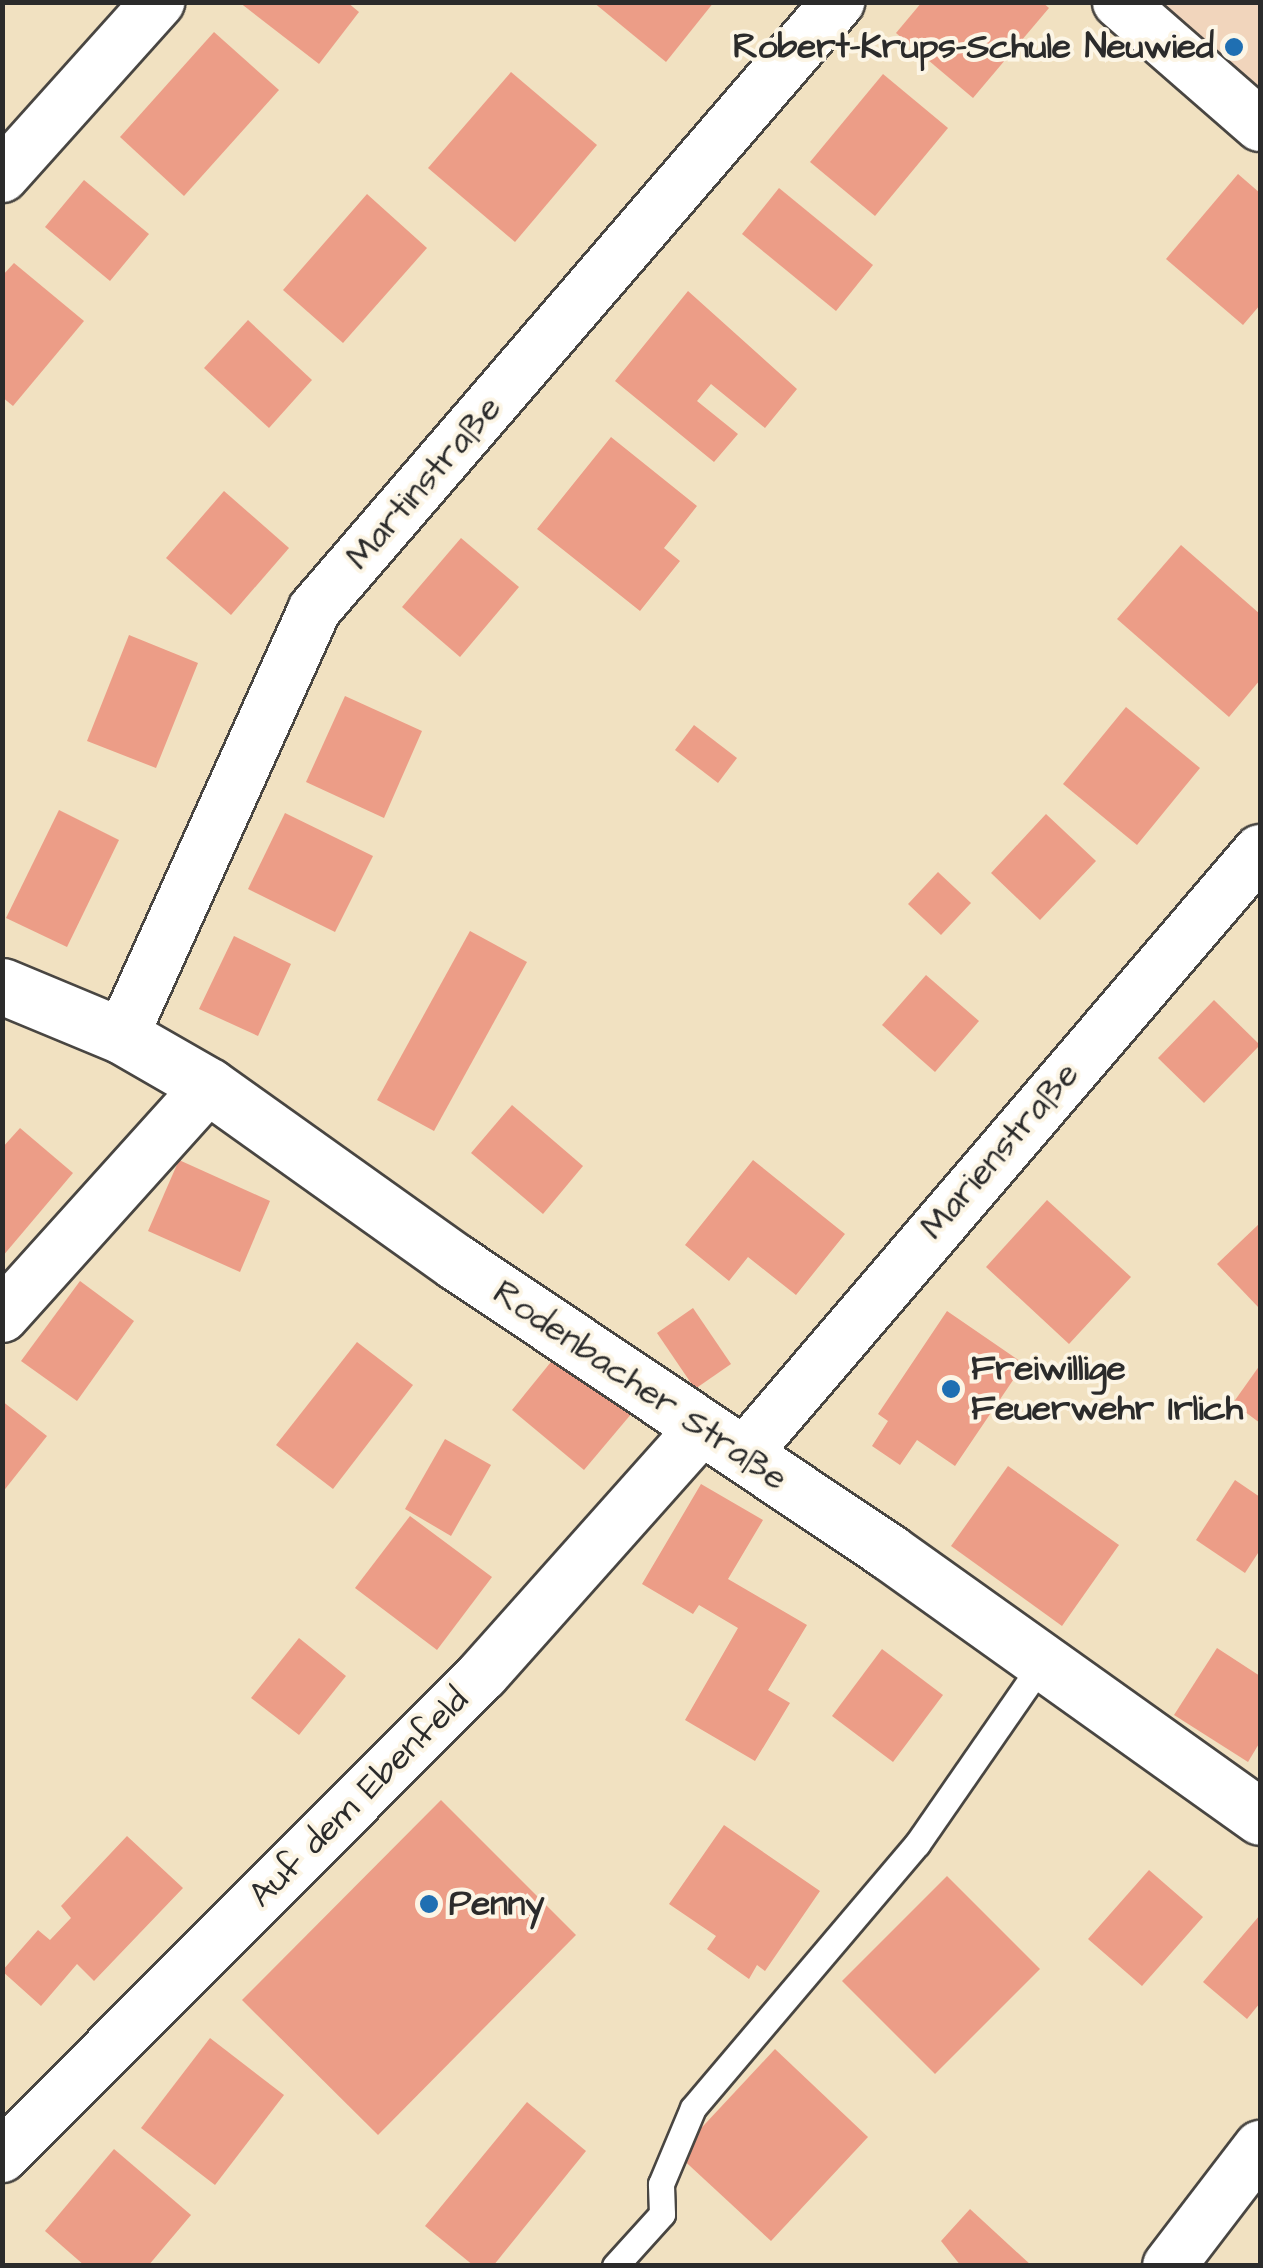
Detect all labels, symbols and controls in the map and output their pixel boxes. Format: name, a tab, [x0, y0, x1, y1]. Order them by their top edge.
place label: Robert-Krups-Schule Neuwied	[733, 26, 1214, 68]
marker: Robert-Krups-Schule Neuwied	[1223, 36, 1245, 58]
street label: Martinstraße	[337, 388, 511, 578]
street label: Marienstraße	[912, 1054, 1088, 1248]
street label: Rodenbacher Straße	[485, 1272, 795, 1500]
place label: Freiwillige Feuerwehr Irlich	[971, 1348, 1243, 1430]
marker: Freiwillige Feuerwehr Irlich	[940, 1378, 962, 1400]
street label: Auf dem Ebenfeld	[241, 1680, 477, 1916]
place label: Penny	[449, 1883, 544, 1925]
marker: Penny	[418, 1893, 440, 1915]

